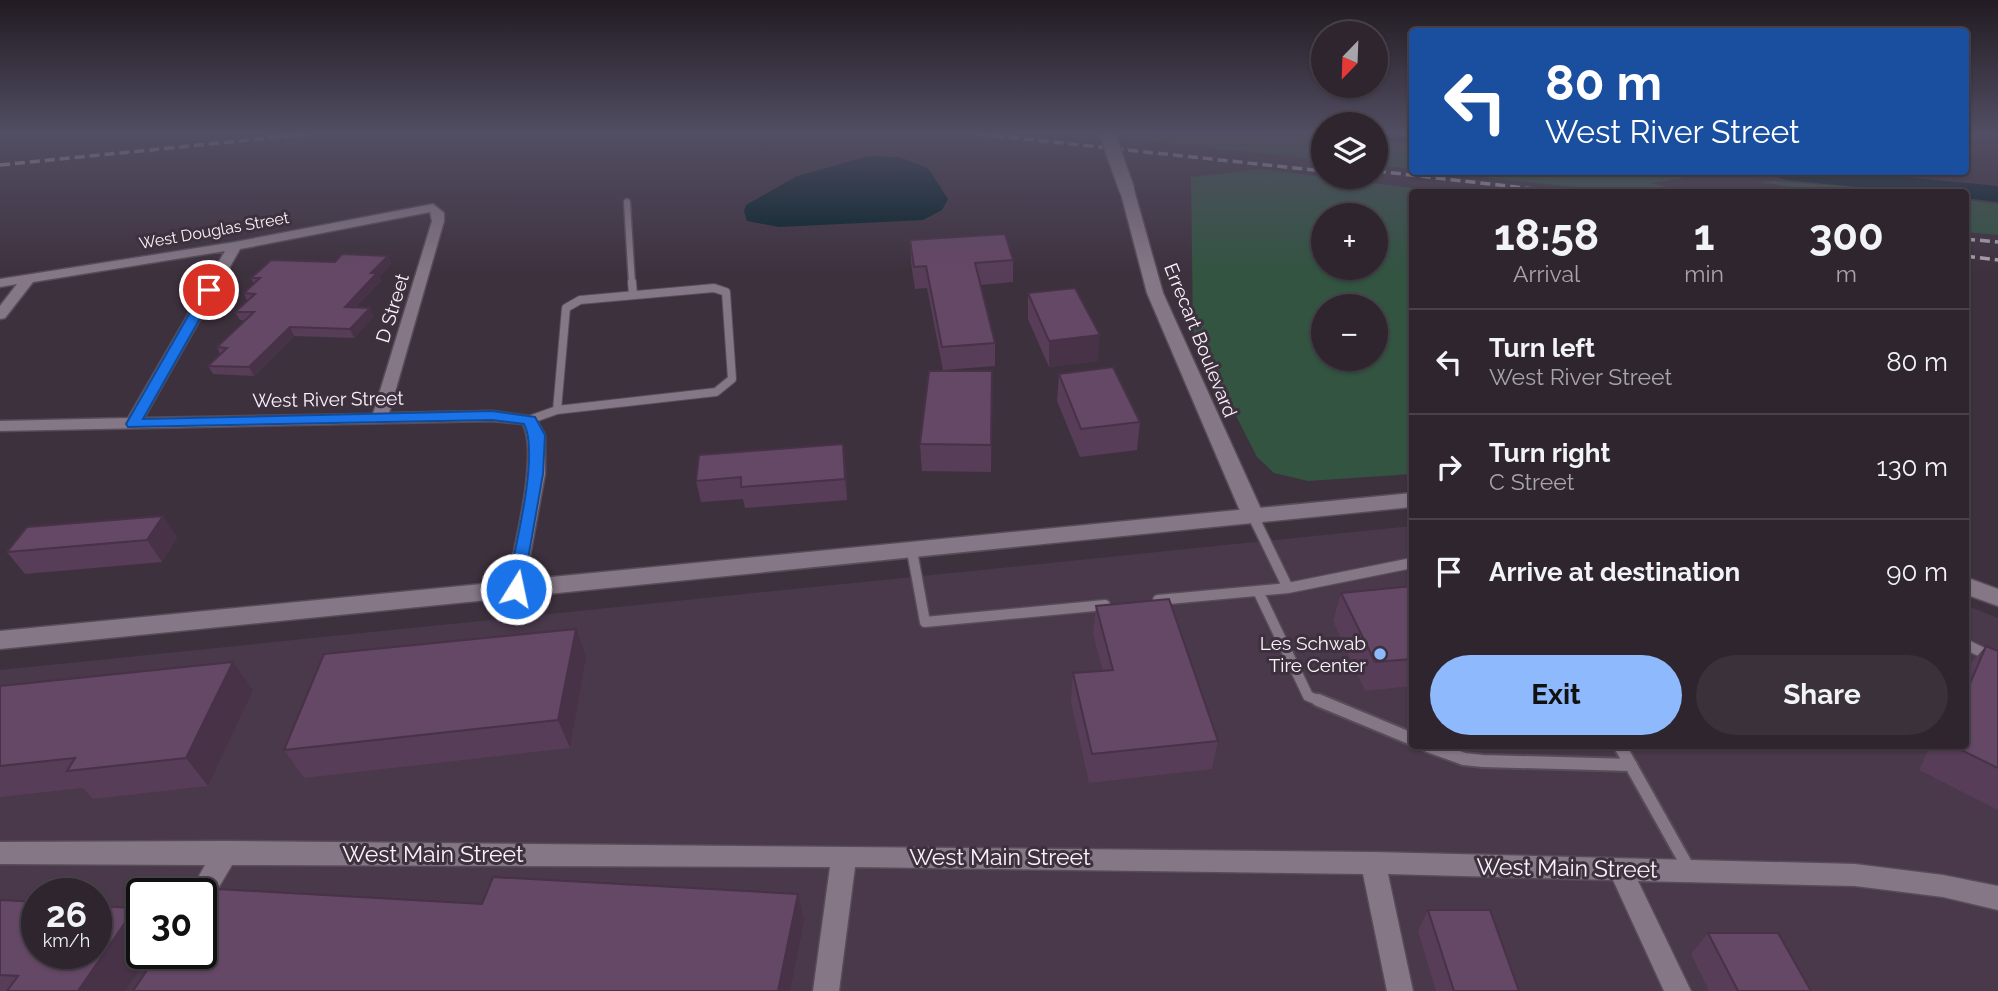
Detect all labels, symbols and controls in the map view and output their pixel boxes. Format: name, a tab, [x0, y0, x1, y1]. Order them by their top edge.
north arrow	[1311, 21, 1388, 98]
map controls	[1311, 21, 1388, 371]
text: 80 m	[1545, 54, 1662, 111]
icon: left	[1430, 56, 1521, 147]
button: layers	[1311, 112, 1388, 189]
text: West River Street	[1545, 113, 1800, 150]
button: +	[1311, 203, 1388, 280]
street label: West Douglas Street	[138, 208, 291, 253]
text: 18:58	[1494, 211, 1599, 260]
text: 1	[1694, 211, 1714, 260]
text: 300	[1809, 211, 1884, 260]
pin	[179, 260, 239, 320]
street label: Errecart Boulevard	[1160, 260, 1242, 420]
text: Arrival	[1513, 260, 1580, 287]
text: min	[1684, 260, 1724, 287]
text: m	[1836, 260, 1857, 287]
street label: D Street	[371, 270, 413, 345]
icon: arrive	[190, 271, 228, 309]
button: −	[1311, 294, 1388, 371]
text: Turn left	[1489, 333, 1595, 363]
icon: left	[1430, 343, 1468, 381]
text: 80 m	[1886, 347, 1948, 377]
text: West River Street	[1489, 363, 1672, 390]
street label: West River Street	[252, 387, 404, 411]
text: Turn right	[1489, 438, 1610, 468]
icon: right	[1430, 448, 1468, 486]
text: 130 m	[1877, 452, 1948, 482]
text: C Street	[1489, 468, 1574, 495]
position arrow	[479, 552, 553, 626]
icon: arrive	[1430, 553, 1468, 591]
text: Arrive at destination	[1489, 557, 1740, 587]
text: 90 m	[1886, 557, 1948, 587]
place label: Les Schwab Tire Center	[1260, 632, 1366, 676]
marker: Les Schwab Tire Center	[1372, 646, 1388, 662]
button: Exit	[1430, 655, 1682, 735]
button: Share	[1696, 655, 1948, 735]
street label: West Main Street	[342, 840, 524, 867]
street label: West Main Street	[909, 843, 1091, 870]
street label: West Main Street	[1476, 852, 1658, 883]
speed limit sign: 30	[126, 878, 217, 969]
text: 26	[46, 894, 87, 935]
text: km/h	[43, 930, 90, 951]

